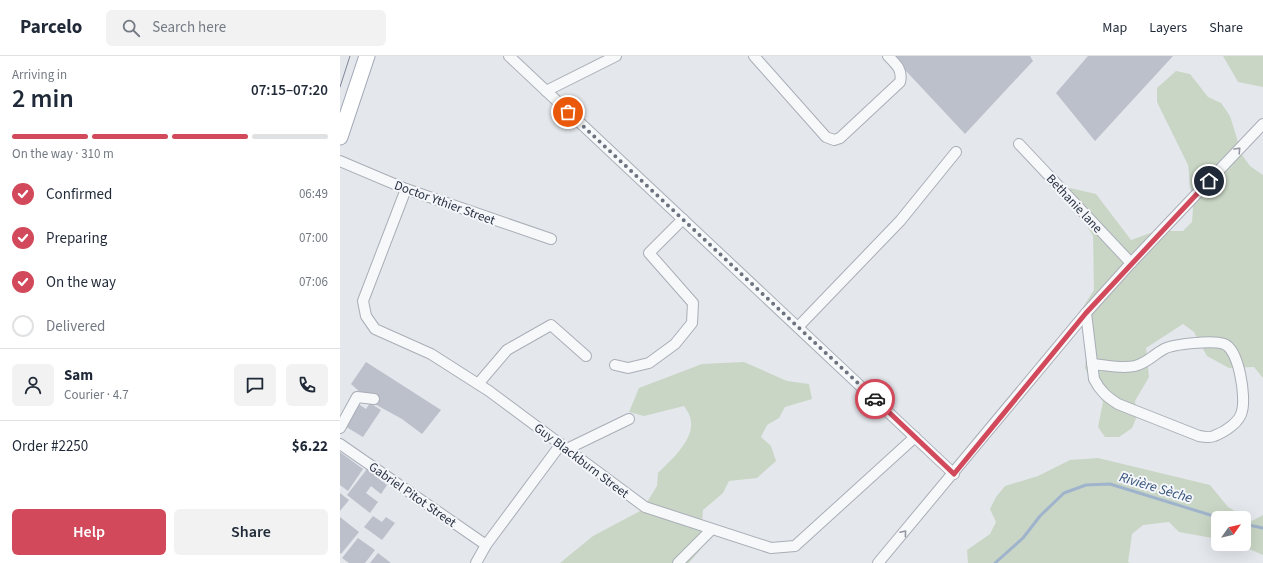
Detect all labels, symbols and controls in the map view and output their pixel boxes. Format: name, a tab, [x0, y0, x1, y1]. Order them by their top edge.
search box	[106, 10, 386, 46]
text: Parcelo	[20, 14, 82, 41]
icon: search	[120, 17, 142, 39]
text: Search here	[152, 17, 226, 38]
text: Map	[1102, 18, 1127, 38]
text: Layers	[1149, 18, 1187, 38]
text: Share	[1209, 18, 1243, 38]
text: Arriving in	[12, 66, 67, 84]
text: 2 min	[12, 80, 74, 117]
text: 07:15–07:20	[251, 80, 328, 101]
pin	[551, 95, 585, 129]
icon: bag	[557, 101, 579, 123]
text: On the way · 310 m	[12, 145, 114, 163]
one-way arrow	[1233, 147, 1241, 155]
pin	[1192, 164, 1226, 198]
street label: Bethanie lane	[1042, 170, 1106, 237]
icon: home	[1198, 170, 1220, 192]
street label: Doctor Ythier Street	[392, 176, 498, 230]
icon: check	[12, 183, 34, 205]
text: Confirmed	[46, 184, 112, 205]
text: 06:49	[299, 185, 328, 203]
icon: check	[12, 227, 34, 249]
text: Preparing	[46, 228, 107, 249]
text: 07:00	[299, 229, 328, 247]
icon: check	[12, 271, 34, 293]
text: On the way	[46, 272, 116, 293]
text: 07:06	[299, 273, 328, 291]
text: Delivered	[46, 316, 105, 337]
button: person	[12, 364, 54, 406]
button: chat	[234, 364, 276, 406]
button: phone	[286, 364, 328, 406]
text: Sam	[64, 365, 93, 386]
courier	[855, 379, 895, 419]
text: Courier · 4.7	[64, 386, 129, 404]
icon: car	[864, 388, 886, 410]
street label: Guy Blackburn Street	[530, 419, 633, 503]
text: Order #2250	[12, 436, 88, 457]
text: $6.22	[292, 436, 328, 457]
street label: Gabriel Pitot Street	[365, 458, 460, 532]
water label: Rivière Sèche	[1117, 467, 1195, 509]
button: Help	[12, 509, 166, 555]
button: Share	[174, 509, 328, 555]
north arrow	[1211, 511, 1251, 551]
map controls	[1211, 511, 1251, 551]
one-way arrow	[899, 531, 906, 538]

